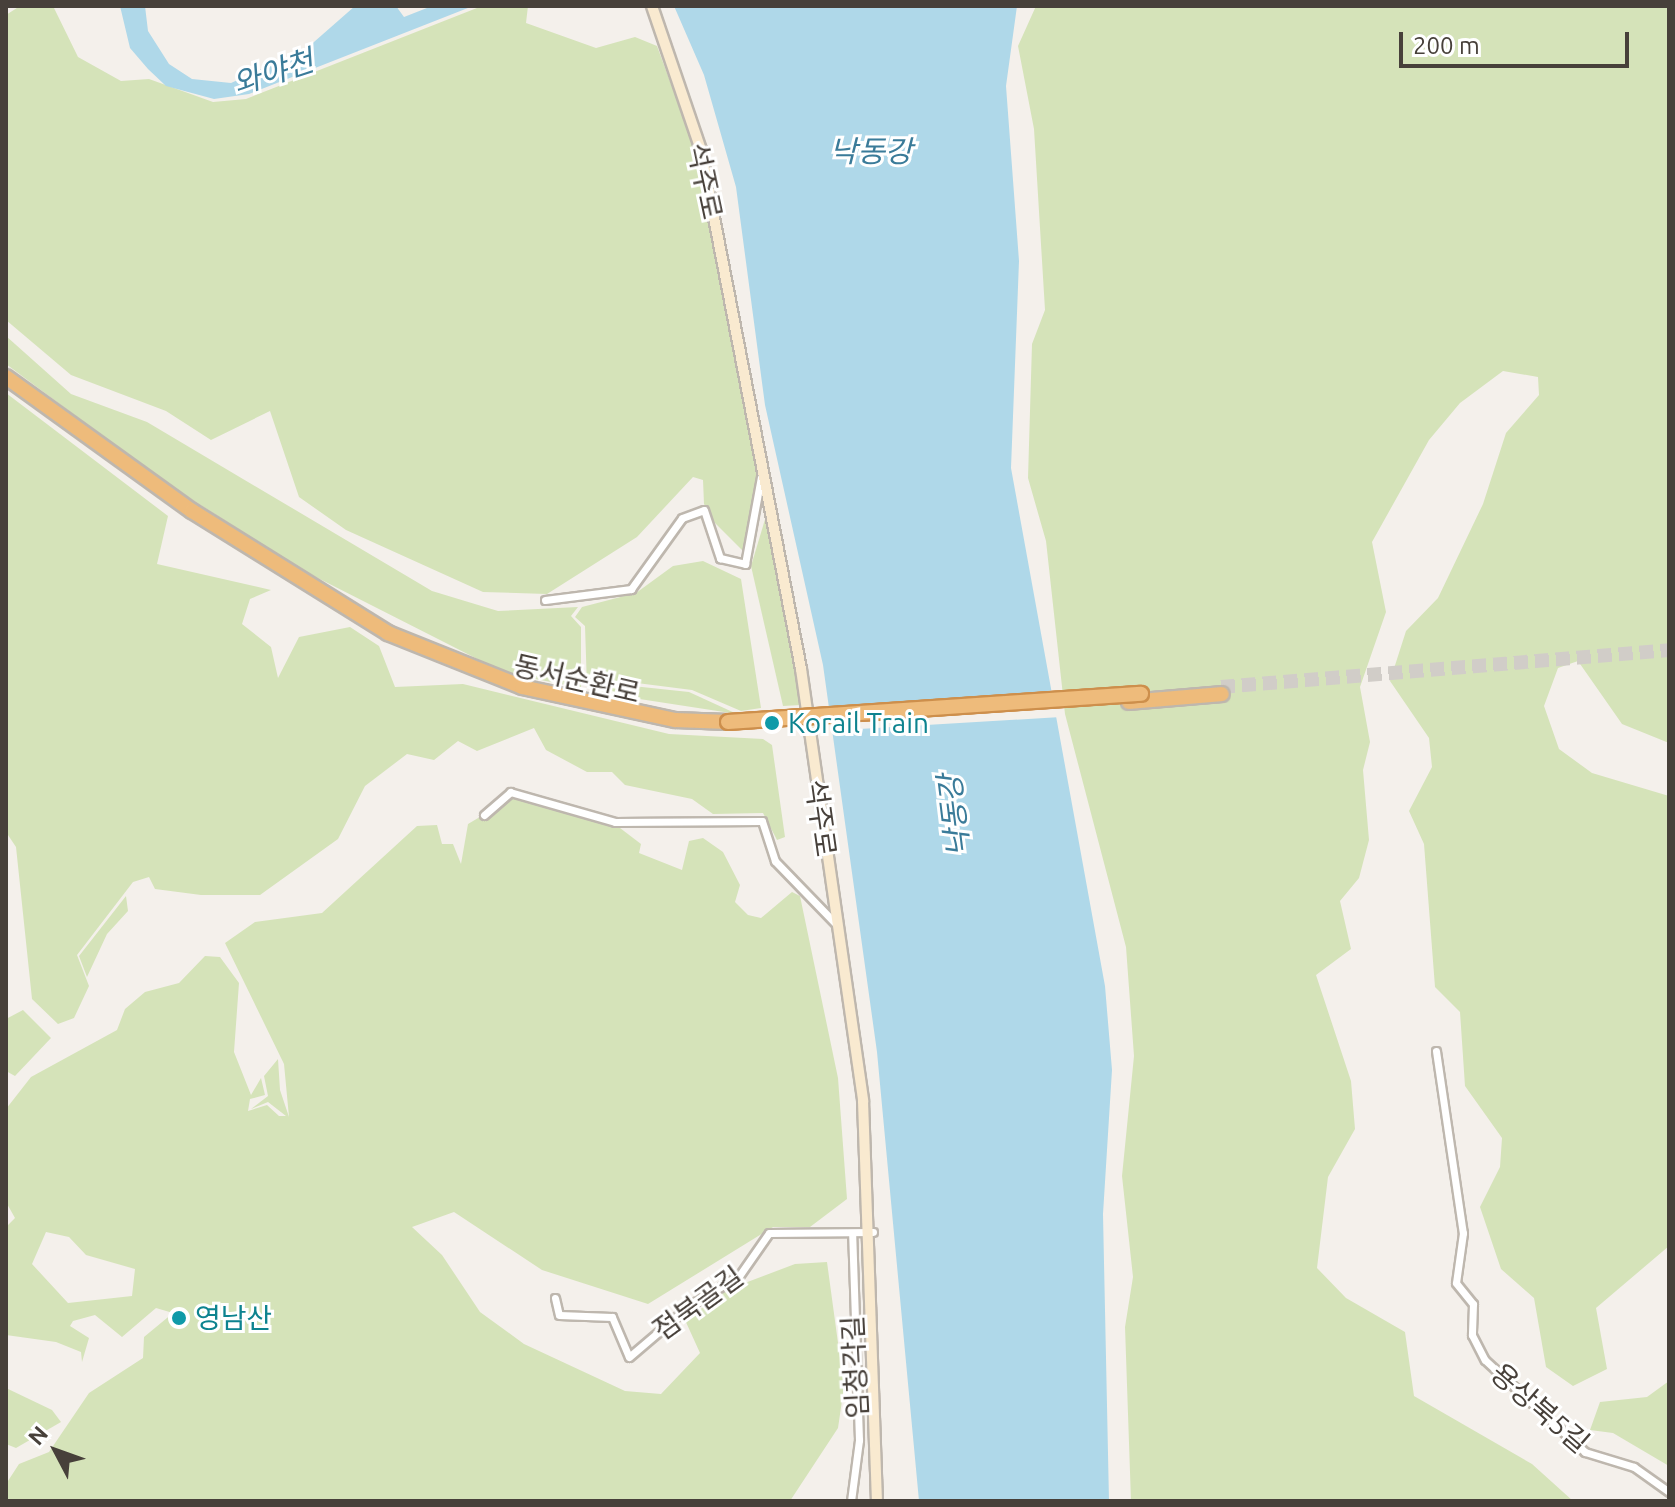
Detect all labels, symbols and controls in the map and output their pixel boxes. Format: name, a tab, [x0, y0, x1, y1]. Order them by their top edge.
scale bar	[1403, 16, 1633, 66]
text: 200 m	[1413, 32, 1480, 59]
water label: 와야천	[228, 42, 318, 102]
water label: 낙동강	[830, 133, 912, 169]
street label: 석주로	[681, 140, 729, 222]
street label: 동서순환로	[510, 648, 644, 710]
place label: Korail Train	[788, 706, 929, 740]
marker: Korail Train	[763, 714, 781, 732]
water label: 낙동강	[931, 773, 977, 859]
street label: 석주로	[799, 777, 843, 859]
street label: 점북골길	[646, 1259, 750, 1347]
place label: 영남산	[195, 1301, 272, 1335]
marker: 영남산	[170, 1309, 188, 1327]
street label: 임청각길	[836, 1315, 874, 1419]
street label: 용상북5길	[1484, 1356, 1596, 1460]
north arrow	[16, 1411, 96, 1491]
text: N	[23, 1421, 52, 1449]

